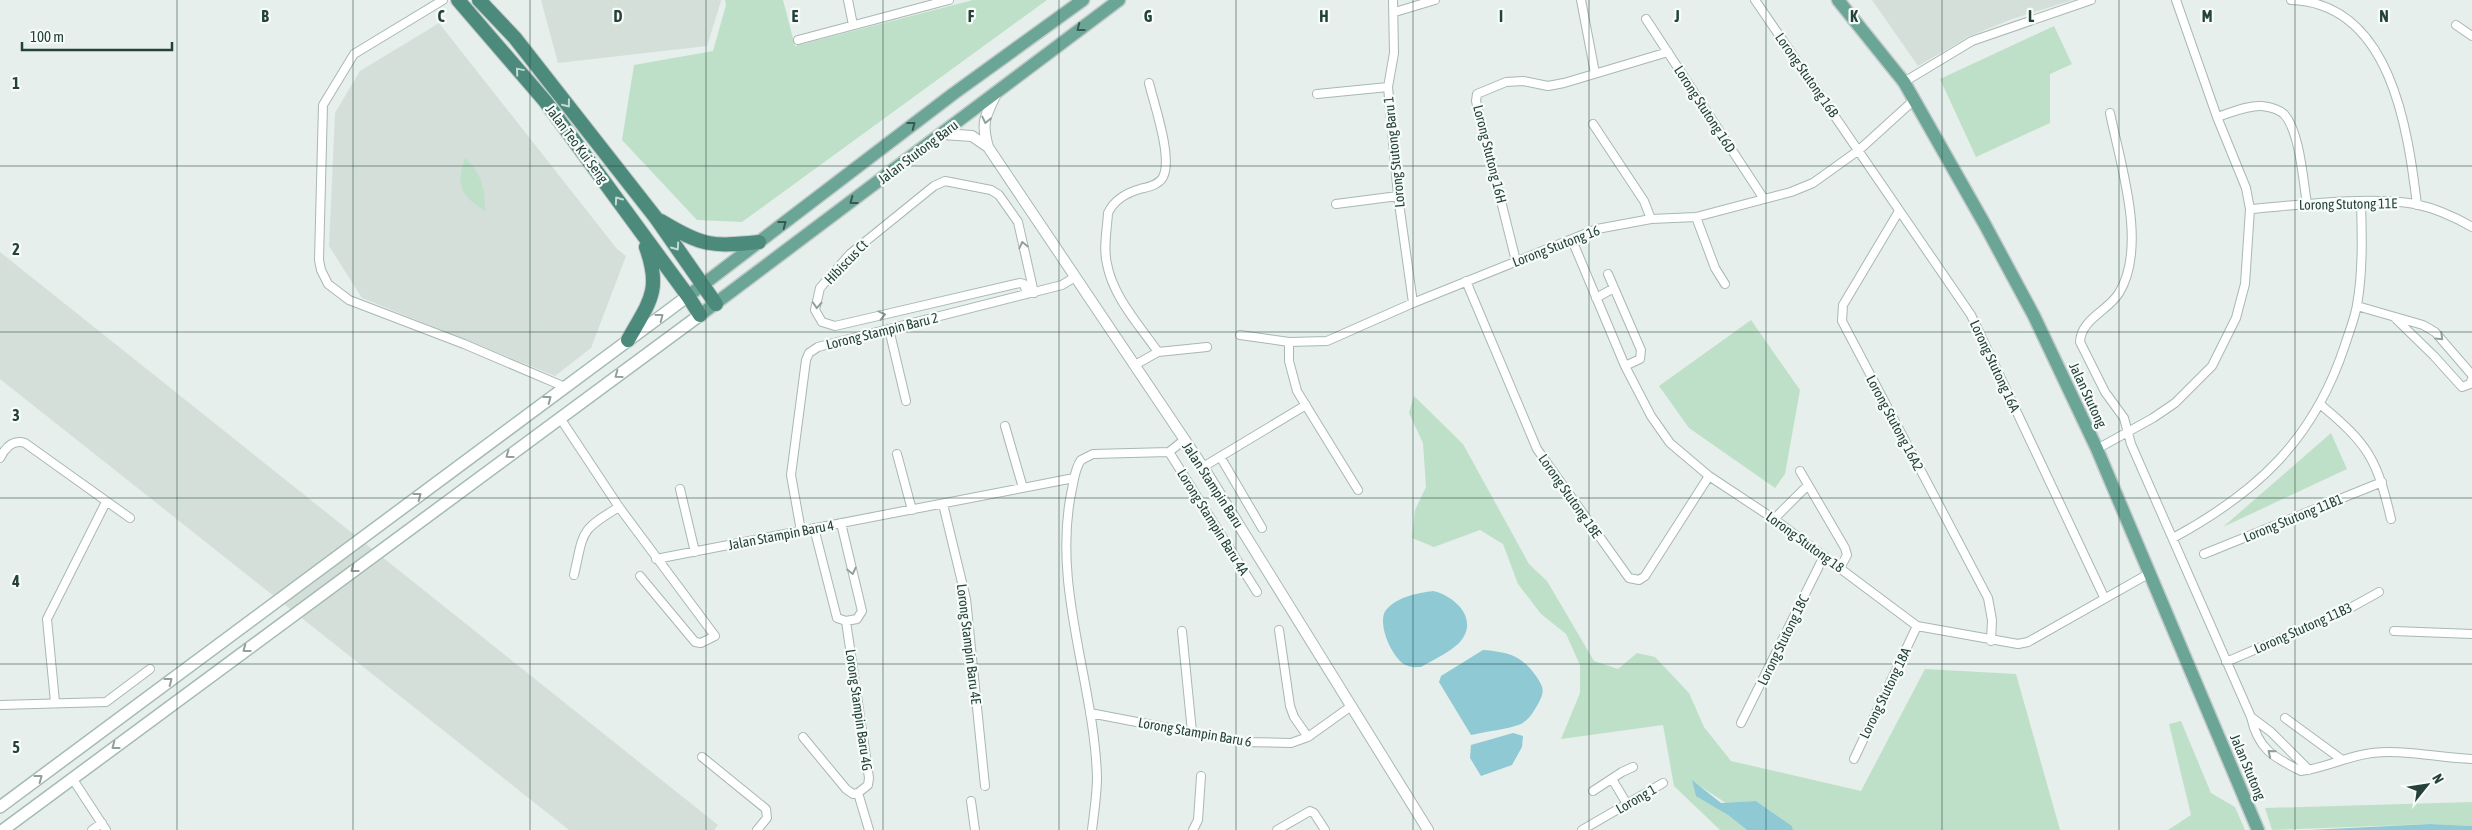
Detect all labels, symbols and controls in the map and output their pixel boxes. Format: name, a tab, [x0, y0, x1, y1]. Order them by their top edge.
text: B	[261, 7, 269, 25]
text: C	[437, 7, 445, 25]
text: D	[614, 7, 623, 25]
text: E	[792, 7, 799, 25]
text: F	[968, 7, 975, 25]
text: G	[1144, 7, 1153, 25]
text: H	[1319, 7, 1329, 25]
text: I	[1499, 7, 1503, 25]
text: J	[1673, 7, 1680, 25]
text: K	[1850, 7, 1858, 25]
text: L	[2028, 7, 2035, 25]
text: M	[2202, 7, 2212, 25]
text: N	[2379, 7, 2389, 25]
scale bar	[22, 20, 172, 52]
one-way arrow	[1077, 23, 1086, 31]
text: 100 m	[30, 28, 64, 45]
street label: Lorong Stutong 16B	[1772, 30, 1842, 120]
street label: Lorong Stutong 16D	[1671, 63, 1739, 156]
one-way arrow	[516, 67, 525, 76]
text: 1	[12, 74, 20, 92]
street label: Lorong Stutong Baru 1	[1380, 96, 1408, 208]
one-way arrow	[561, 98, 569, 107]
street label: Jalan Teo Kui Seng	[542, 102, 612, 186]
street label: Lorong Stutong 16H	[1470, 103, 1510, 205]
one-way arrow	[981, 115, 991, 124]
street label: Jalan Stutong Baru	[875, 117, 961, 187]
one-way arrow	[907, 122, 916, 131]
one-way arrow	[850, 195, 859, 203]
street label: Lorong Stutong 11E	[2299, 195, 2397, 213]
one-way arrow	[615, 196, 624, 206]
one-way arrow	[777, 221, 786, 229]
street label: Lorong Stutong 16	[1510, 222, 1602, 270]
street label: Hibiscus Ct	[821, 237, 871, 287]
text: 2	[12, 240, 20, 258]
one-way arrow	[670, 241, 679, 251]
one-way arrow	[1018, 241, 1029, 250]
one-way arrow	[812, 301, 822, 309]
street label: Lorong Stampin Baru 2	[824, 309, 940, 353]
one-way arrow	[878, 310, 887, 321]
one-way arrow	[654, 314, 663, 322]
street label: Lorong Stutong 16A	[1967, 318, 2023, 415]
one-way arrow	[2434, 331, 2443, 340]
street label: Jalan Stutong	[2066, 360, 2110, 430]
one-way arrow	[614, 369, 624, 378]
street label: Lorong Stutong 16A2	[1863, 372, 1927, 474]
one-way arrow	[542, 397, 551, 405]
text: 3	[12, 406, 20, 424]
street label: Jalan Stampin Baru	[1179, 439, 1247, 531]
one-way arrow	[505, 449, 515, 458]
street label: Lorong Stutong 18E	[1535, 451, 1605, 541]
street label: Lorong Stampin Baru 4A	[1174, 466, 1252, 578]
street label: Lorong Stutong 11B1	[2241, 491, 2345, 545]
one-way arrow	[412, 493, 422, 502]
street label: Lorong Stutong 18	[1763, 508, 1847, 576]
street label: Jalan Stampin Baru 4	[727, 517, 836, 553]
one-way arrow	[351, 563, 360, 571]
one-way arrow	[846, 566, 857, 575]
text: 4	[11, 572, 20, 590]
street label: Lorong Stampin Baru 4E	[954, 583, 984, 705]
street label: Lorong Stutong 18C	[1754, 591, 1812, 688]
street label: Lorong Stutong 11B3	[2251, 599, 2355, 657]
one-way arrow	[243, 644, 252, 652]
street label: Lorong Stutong 18A	[1856, 645, 1914, 741]
street label: Lorong Stampin Baru 4G	[843, 648, 875, 772]
one-way arrow	[164, 678, 173, 687]
street label: Lorong Stampin Baru 6	[1137, 714, 1253, 750]
street label: Jalan Stutong	[2227, 732, 2269, 802]
text: 5	[12, 738, 20, 756]
one-way arrow	[112, 741, 121, 749]
one-way arrow	[2268, 751, 2277, 759]
north arrow	[2402, 760, 2452, 810]
text: N	[2429, 771, 2447, 786]
one-way arrow	[33, 775, 43, 784]
street label: Lorong 1	[1613, 781, 1659, 817]

